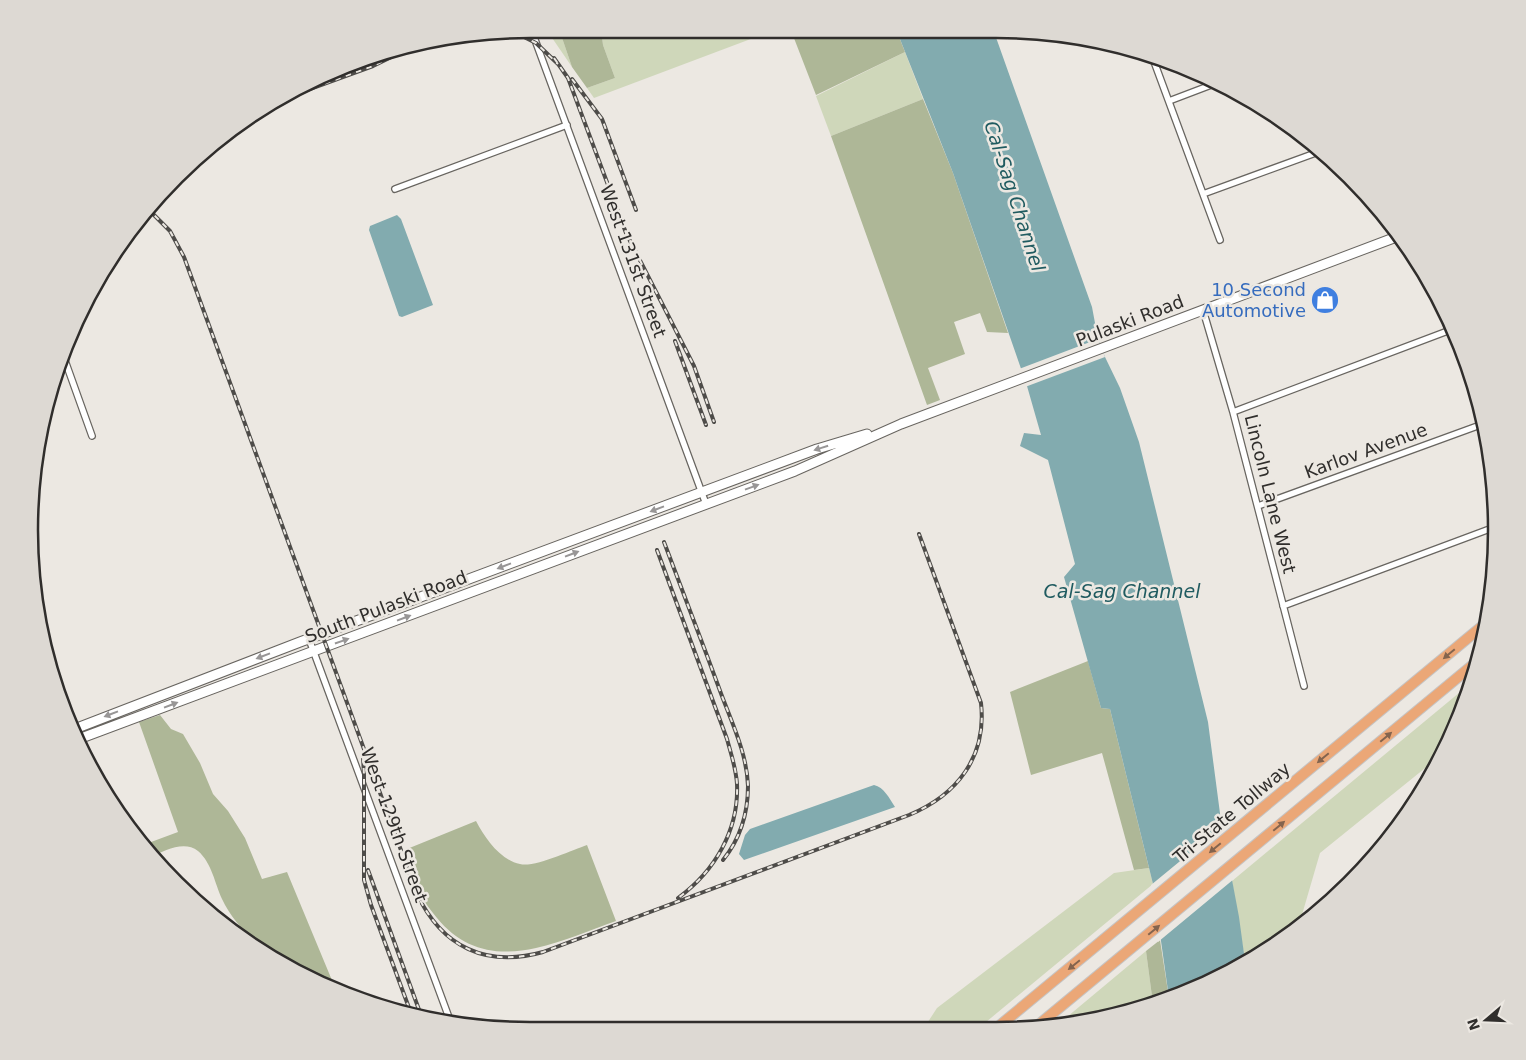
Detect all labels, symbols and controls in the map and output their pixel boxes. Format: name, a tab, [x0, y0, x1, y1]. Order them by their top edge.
water label: Cal-Sag Channel	[980, 118, 1050, 275]
street label: West 131st Street	[596, 182, 671, 340]
place label: 10 Second Automotive	[1202, 279, 1306, 321]
shop icon: 10 Second Automotive	[1310, 285, 1340, 315]
street label: Pulaski Road	[1073, 290, 1187, 351]
street label: Lincoln Lane West	[1241, 412, 1300, 575]
street label: Karlov Avenue	[1302, 419, 1430, 482]
one-way arrow	[813, 445, 828, 453]
one-way arrow	[745, 483, 760, 491]
one-way arrow	[649, 506, 664, 513]
one-way arrow	[565, 550, 580, 558]
one-way arrow	[497, 563, 512, 571]
street label: South Pulaski Road	[302, 566, 470, 647]
water label: Cal-Sag Channel	[1044, 580, 1201, 602]
one-way arrow	[397, 614, 412, 622]
one-way arrow	[335, 637, 350, 645]
one-way arrow	[1442, 649, 1455, 660]
one-way arrow	[255, 652, 270, 660]
one-way arrow	[164, 701, 179, 709]
one-way arrow	[104, 711, 119, 719]
one-way arrow	[1379, 732, 1392, 743]
street label: West 129th Street	[357, 745, 432, 905]
one-way arrow	[1318, 752, 1330, 764]
street label: Tri-State Tollway	[1168, 757, 1295, 868]
one-way arrow	[1272, 821, 1285, 832]
one-way arrow	[1209, 843, 1222, 854]
one-way arrow	[1147, 924, 1159, 936]
one-way arrow	[1068, 959, 1080, 970]
north arrow	[1461, 995, 1511, 1045]
text: N	[1464, 1016, 1483, 1032]

